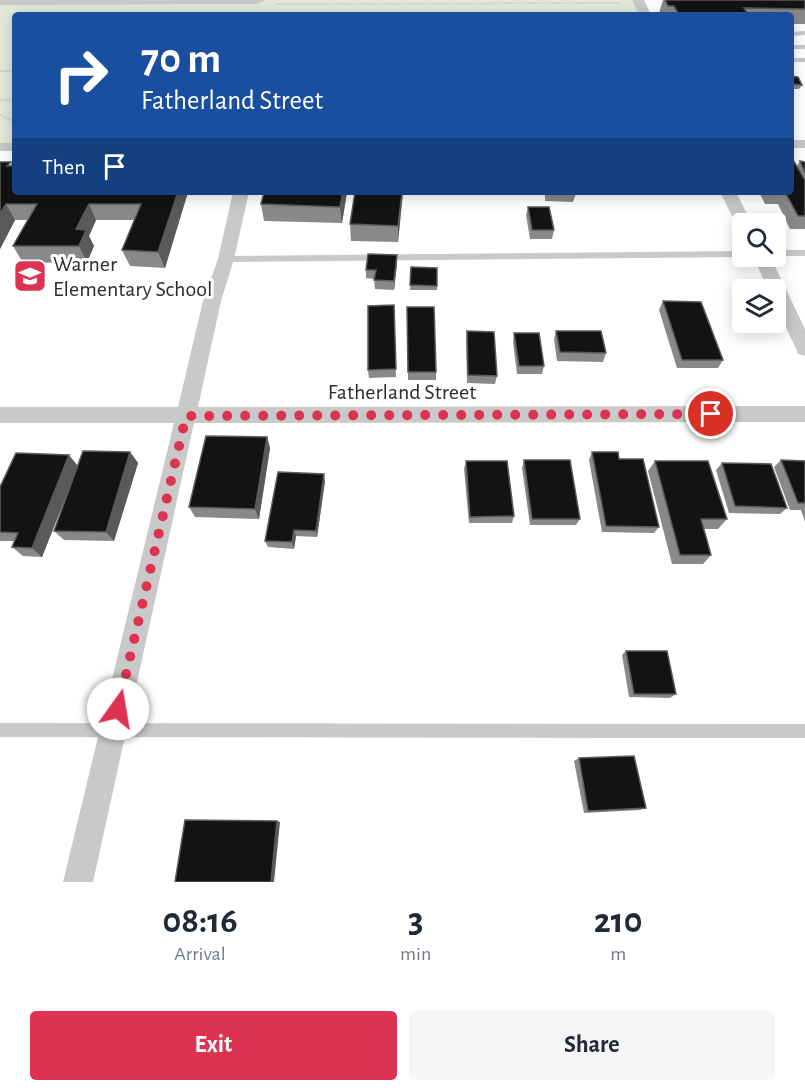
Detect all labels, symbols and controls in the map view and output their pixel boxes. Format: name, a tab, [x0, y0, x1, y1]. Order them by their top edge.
icon: right	[42, 36, 120, 114]
text: 70 m	[141, 38, 221, 80]
text: Fatherland Street	[141, 87, 323, 114]
icon: arrive	[98, 150, 131, 183]
text: Then	[42, 156, 86, 178]
map controls	[732, 213, 786, 333]
button: search	[732, 213, 786, 267]
place label: Warner Elementary School	[53, 253, 213, 300]
school or university icon: Warner Elementary School	[12, 258, 48, 294]
button: layers	[732, 279, 786, 333]
street label: Fatherland Street	[328, 381, 476, 403]
pin	[685, 388, 736, 439]
icon: arrive	[694, 397, 727, 430]
position arrow	[86, 677, 150, 741]
text: 08:16	[163, 903, 238, 939]
text: 3	[408, 903, 423, 939]
text: 210	[594, 903, 642, 939]
text: Arrival	[174, 944, 226, 964]
text: min	[400, 944, 431, 964]
text: m	[610, 944, 626, 964]
button: Exit	[30, 1011, 397, 1080]
button: Share	[409, 1011, 775, 1080]

